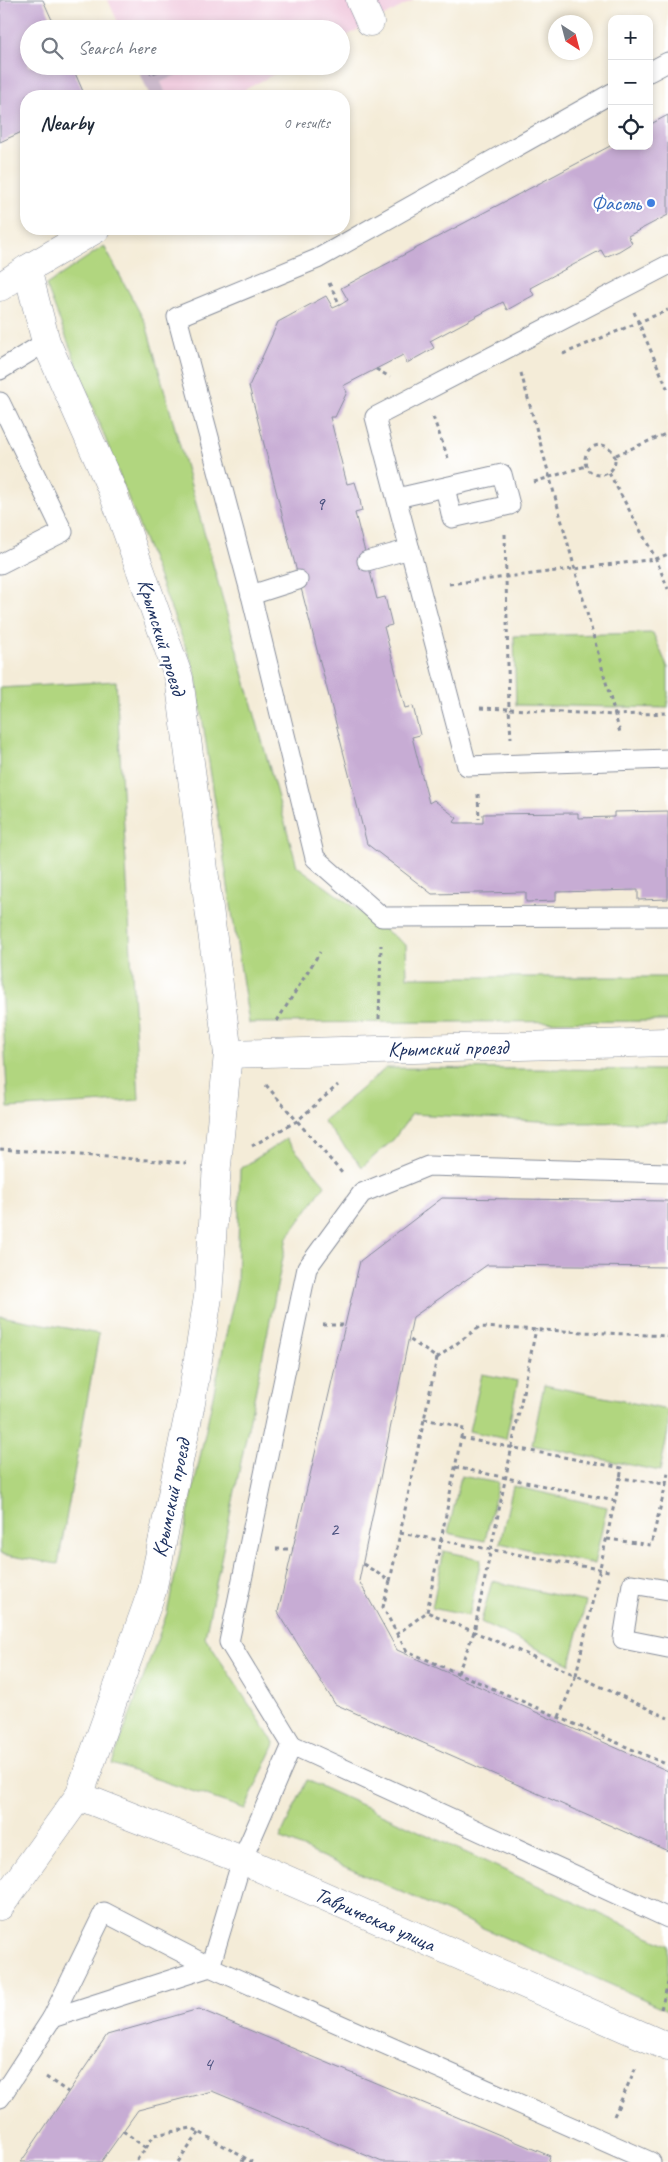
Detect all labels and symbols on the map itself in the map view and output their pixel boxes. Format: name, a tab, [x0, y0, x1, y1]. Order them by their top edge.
north arrow	[548, 15, 593, 60]
place label: Фасоль	[591, 190, 643, 216]
marker: Фасоль	[645, 197, 657, 209]
house number: 9	[316, 492, 326, 516]
street label: Крымский проезд	[132, 576, 193, 701]
street label: Крымский проезд	[388, 1034, 511, 1062]
street label: Крымский проезд	[146, 1434, 197, 1559]
house number: 2	[330, 1517, 340, 1541]
street label: Таврическая улица	[311, 1881, 441, 1958]
house number: 4	[204, 2052, 215, 2076]

